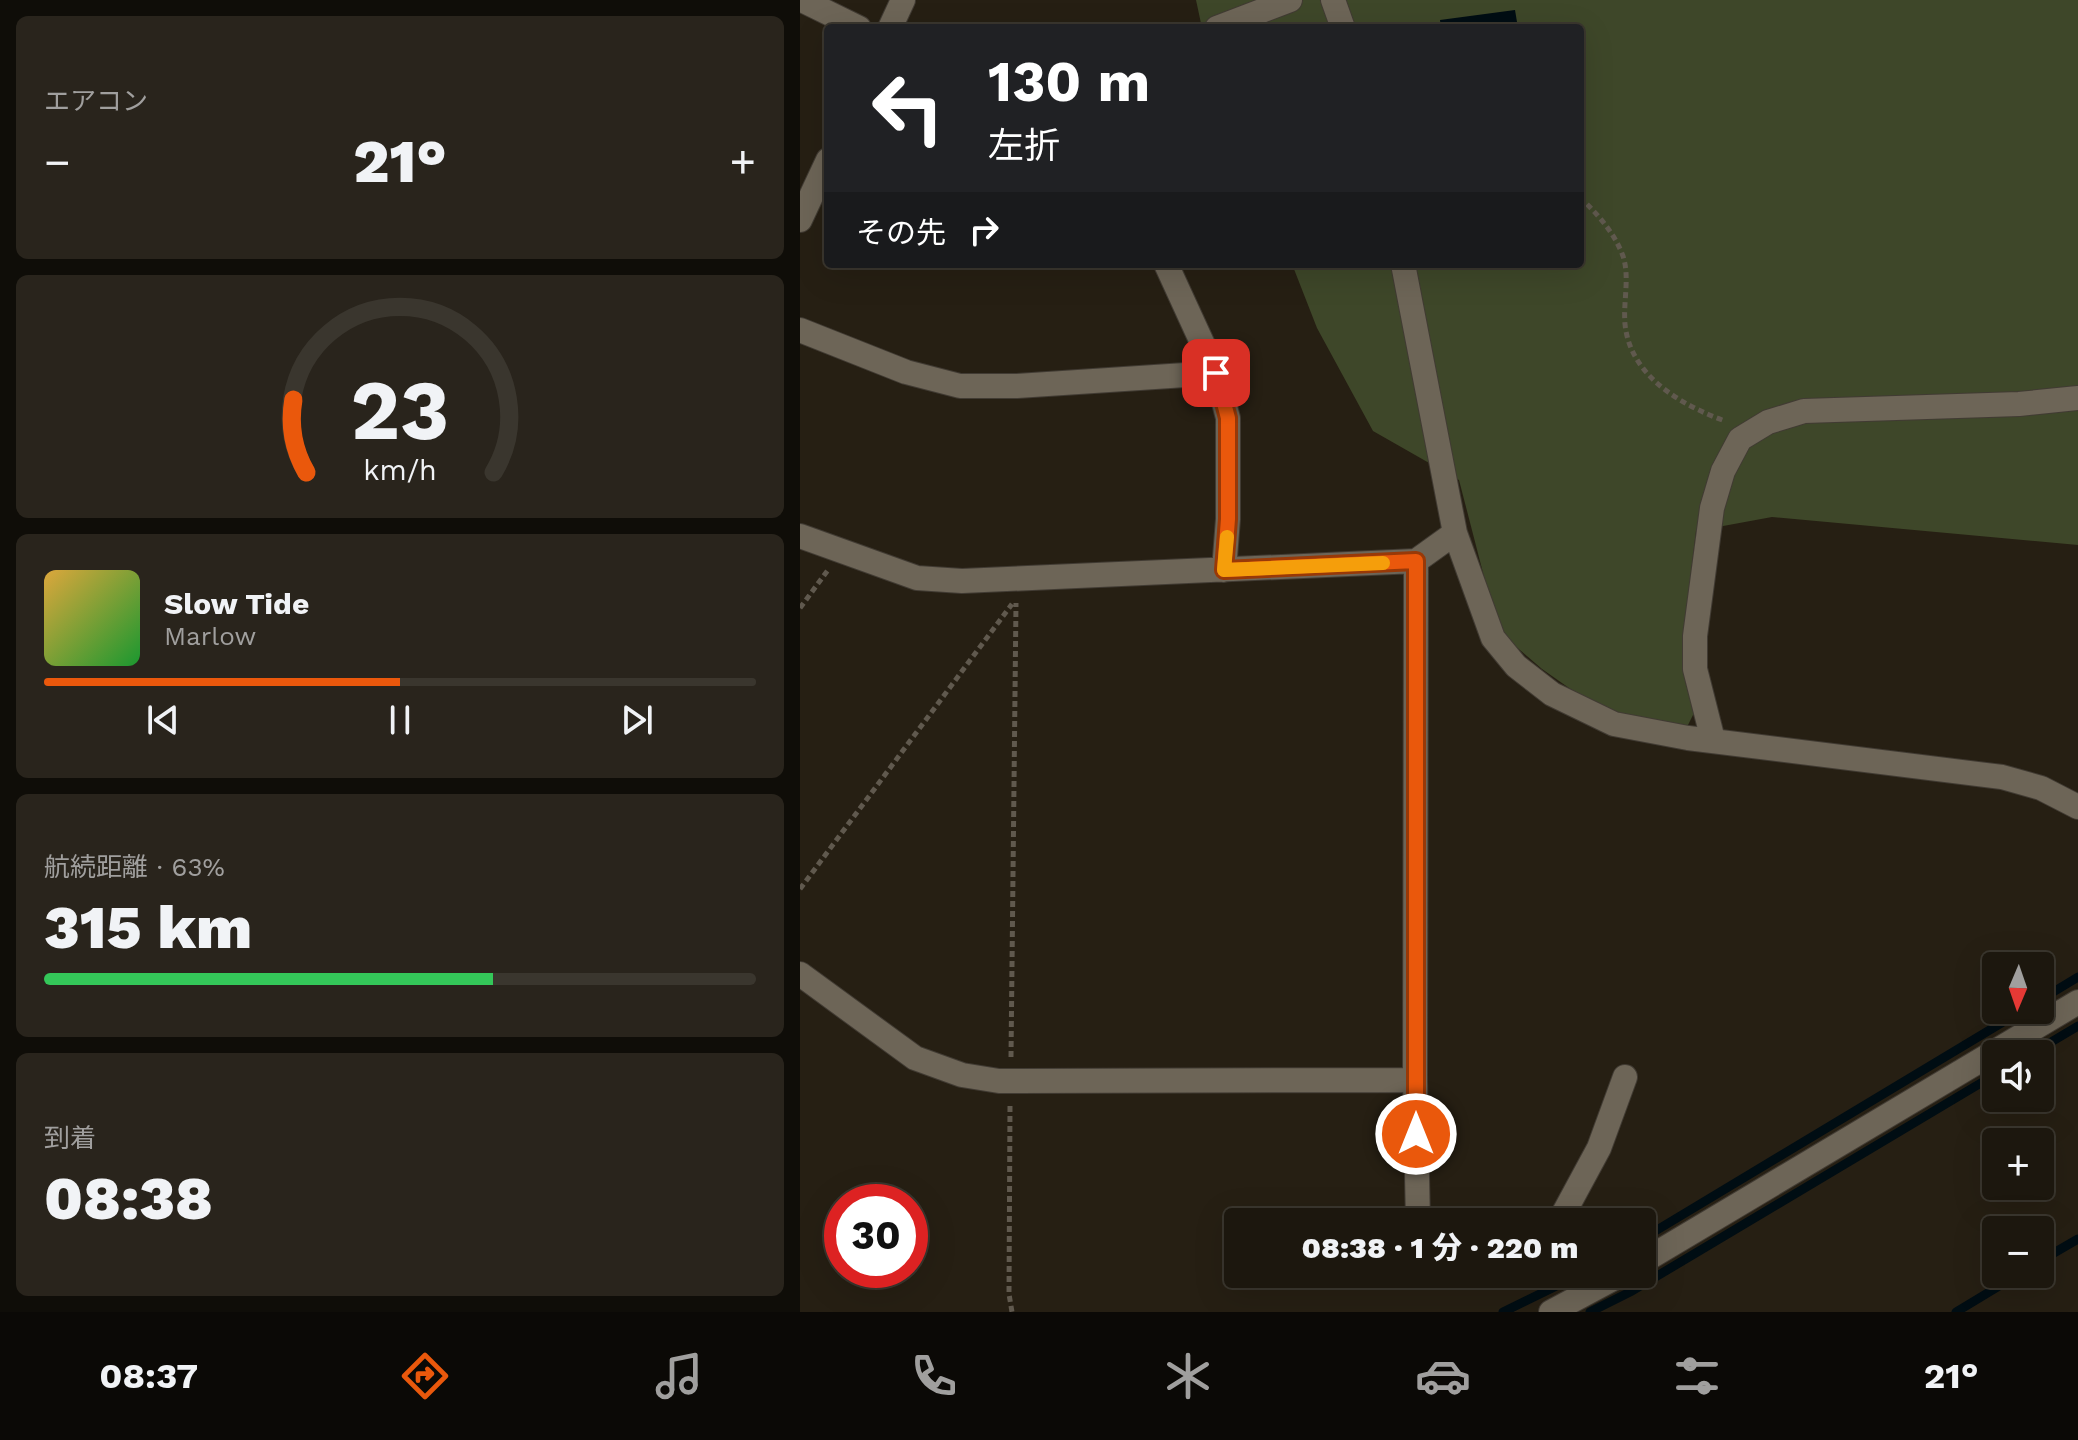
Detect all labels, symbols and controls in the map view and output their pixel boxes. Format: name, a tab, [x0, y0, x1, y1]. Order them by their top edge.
text: 130 m	[988, 49, 1150, 115]
icon: left	[856, 56, 960, 160]
text: エアコン	[44, 86, 148, 116]
text: 左折	[988, 125, 1060, 167]
text: 21°	[353, 126, 447, 197]
text: −	[44, 136, 71, 188]
text: +	[729, 136, 756, 188]
icon: right	[962, 208, 1006, 252]
text: その先	[856, 215, 946, 250]
pin	[1182, 339, 1250, 407]
icon: arrive	[1194, 351, 1238, 395]
text: 23	[351, 361, 449, 458]
text: km/h	[363, 453, 437, 487]
text: Slow Tide	[164, 586, 309, 621]
text: Marlow	[164, 621, 256, 651]
icon: previous	[141, 698, 185, 742]
icon: pause	[378, 698, 422, 742]
icon: next	[615, 698, 659, 742]
text: 航続距離 · 63%	[44, 852, 225, 882]
text: 315 km	[44, 892, 252, 963]
north arrow	[1982, 952, 2054, 1024]
map controls	[1982, 952, 2054, 1288]
button: sound	[1982, 1040, 2054, 1112]
position arrow	[1374, 1092, 1458, 1176]
text: 到着	[44, 1123, 96, 1153]
button: +	[1982, 1128, 2054, 1200]
text: 08:38	[44, 1163, 213, 1234]
speed limit sign: 30	[824, 1184, 928, 1288]
button: −	[1982, 1216, 2054, 1288]
text: 08:38 · 1 分 · 220 m	[1302, 1230, 1578, 1265]
icon: directions	[397, 1348, 453, 1404]
icon: music	[651, 1348, 707, 1404]
icon: phone	[906, 1348, 962, 1404]
icon: climate	[1160, 1348, 1216, 1404]
icon: car	[1415, 1348, 1471, 1404]
icon: filters	[1669, 1348, 1725, 1404]
text: 08:37	[99, 1355, 198, 1397]
text: 21°	[1924, 1355, 1979, 1397]

